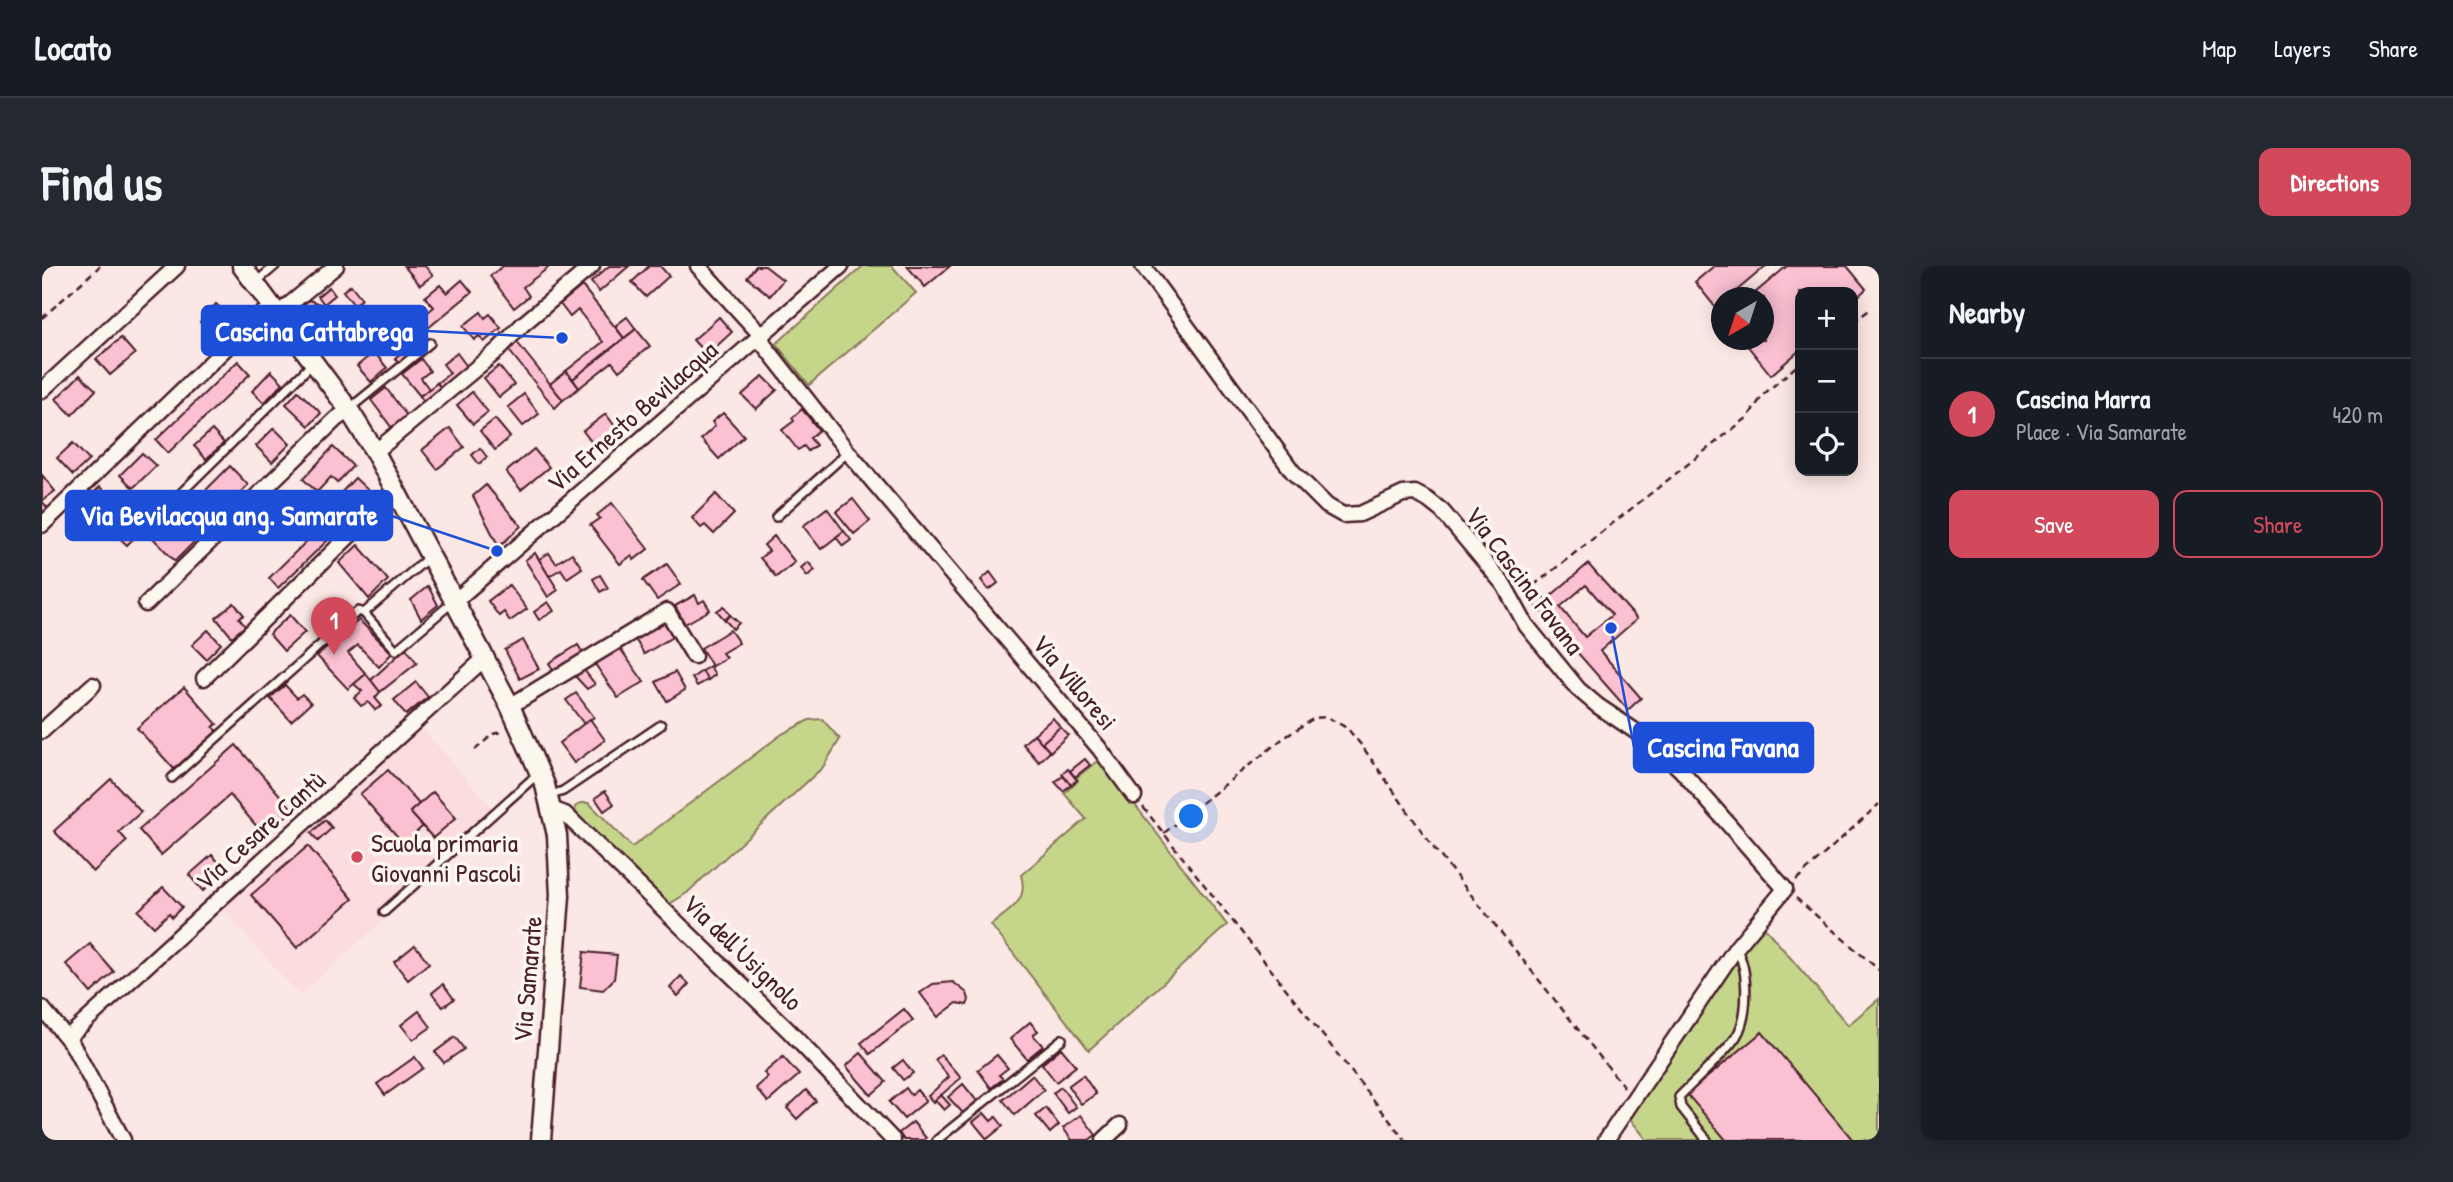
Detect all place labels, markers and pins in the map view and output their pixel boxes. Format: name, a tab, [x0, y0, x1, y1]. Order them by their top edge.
callout: Cascina Cattabrega	[202, 306, 427, 355]
callout: Via Bevilacqua ang. Samarate	[66, 491, 392, 540]
pin: 1	[311, 597, 357, 655]
callout: Cascina Favana	[1634, 723, 1813, 772]
place label: Scuola primaria Giovanni Pascoli	[371, 825, 522, 890]
marker: Scuola primaria Giovanni Pascoli	[349, 849, 365, 865]

